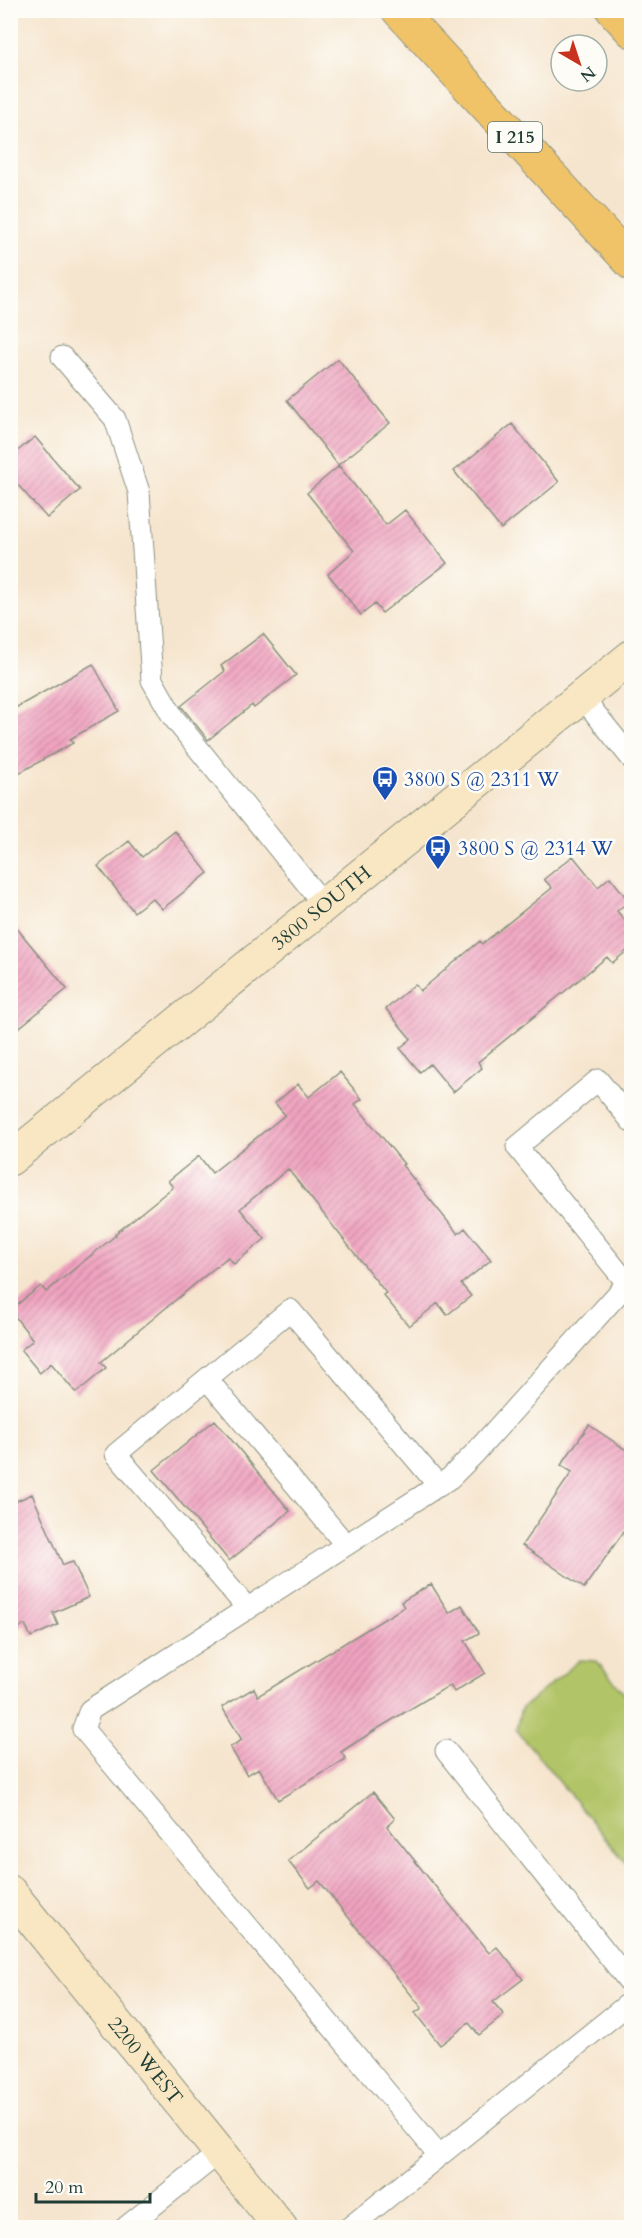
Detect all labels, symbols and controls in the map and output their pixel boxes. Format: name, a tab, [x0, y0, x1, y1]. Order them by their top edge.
north arrow	[549, 33, 609, 93]
text: N	[575, 61, 600, 87]
road number: I 215	[488, 122, 542, 152]
bus stop icon: 3800 S @ 2311 W	[370, 764, 400, 802]
place label: 3800 S @ 2311 W	[404, 766, 560, 793]
bus stop icon: 3800 S @ 2314 W	[423, 833, 453, 871]
place label: 3800 S @ 2314 W	[458, 835, 614, 862]
street label: 3800 SOUTH	[265, 859, 377, 956]
street label: 2200 WEST	[102, 2011, 189, 2110]
scale bar	[36, 2166, 150, 2204]
text: 20 m	[45, 2175, 84, 2200]

